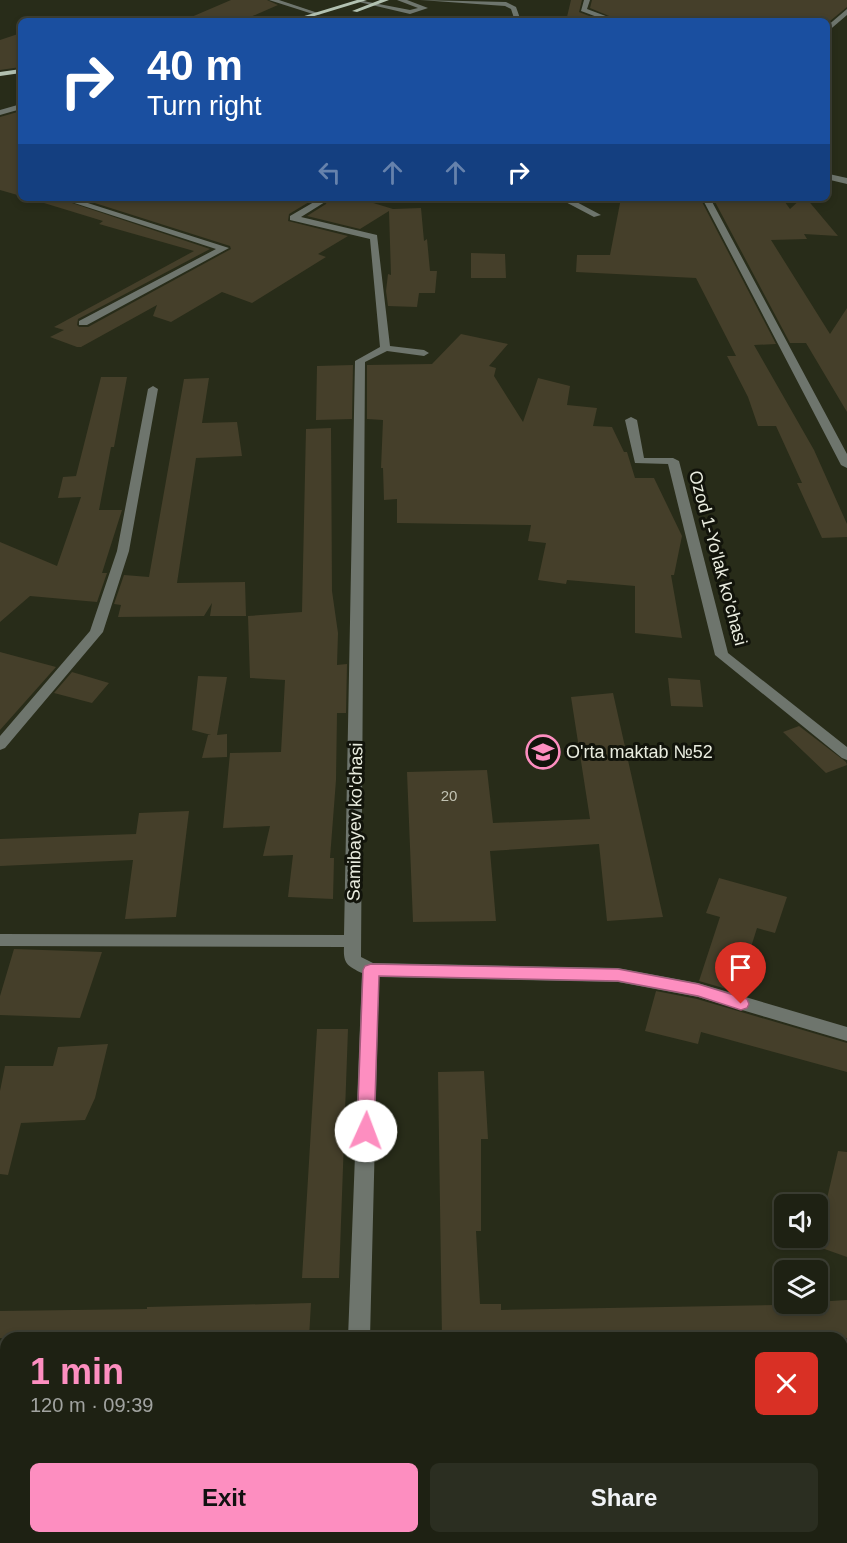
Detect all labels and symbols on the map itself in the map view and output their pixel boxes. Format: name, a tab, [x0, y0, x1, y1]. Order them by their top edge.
street label: Ozod 1-Yo'lak ko'chasi	[685, 468, 751, 648]
school or university icon: O'rta maktab №52	[525, 734, 561, 770]
place label: O'rta maktab №52	[566, 742, 713, 762]
street label: Samibayev ko'chasi	[344, 743, 366, 901]
house number: 20	[441, 787, 457, 804]
pin	[715, 942, 766, 1004]
position arrow	[334, 1099, 398, 1163]

